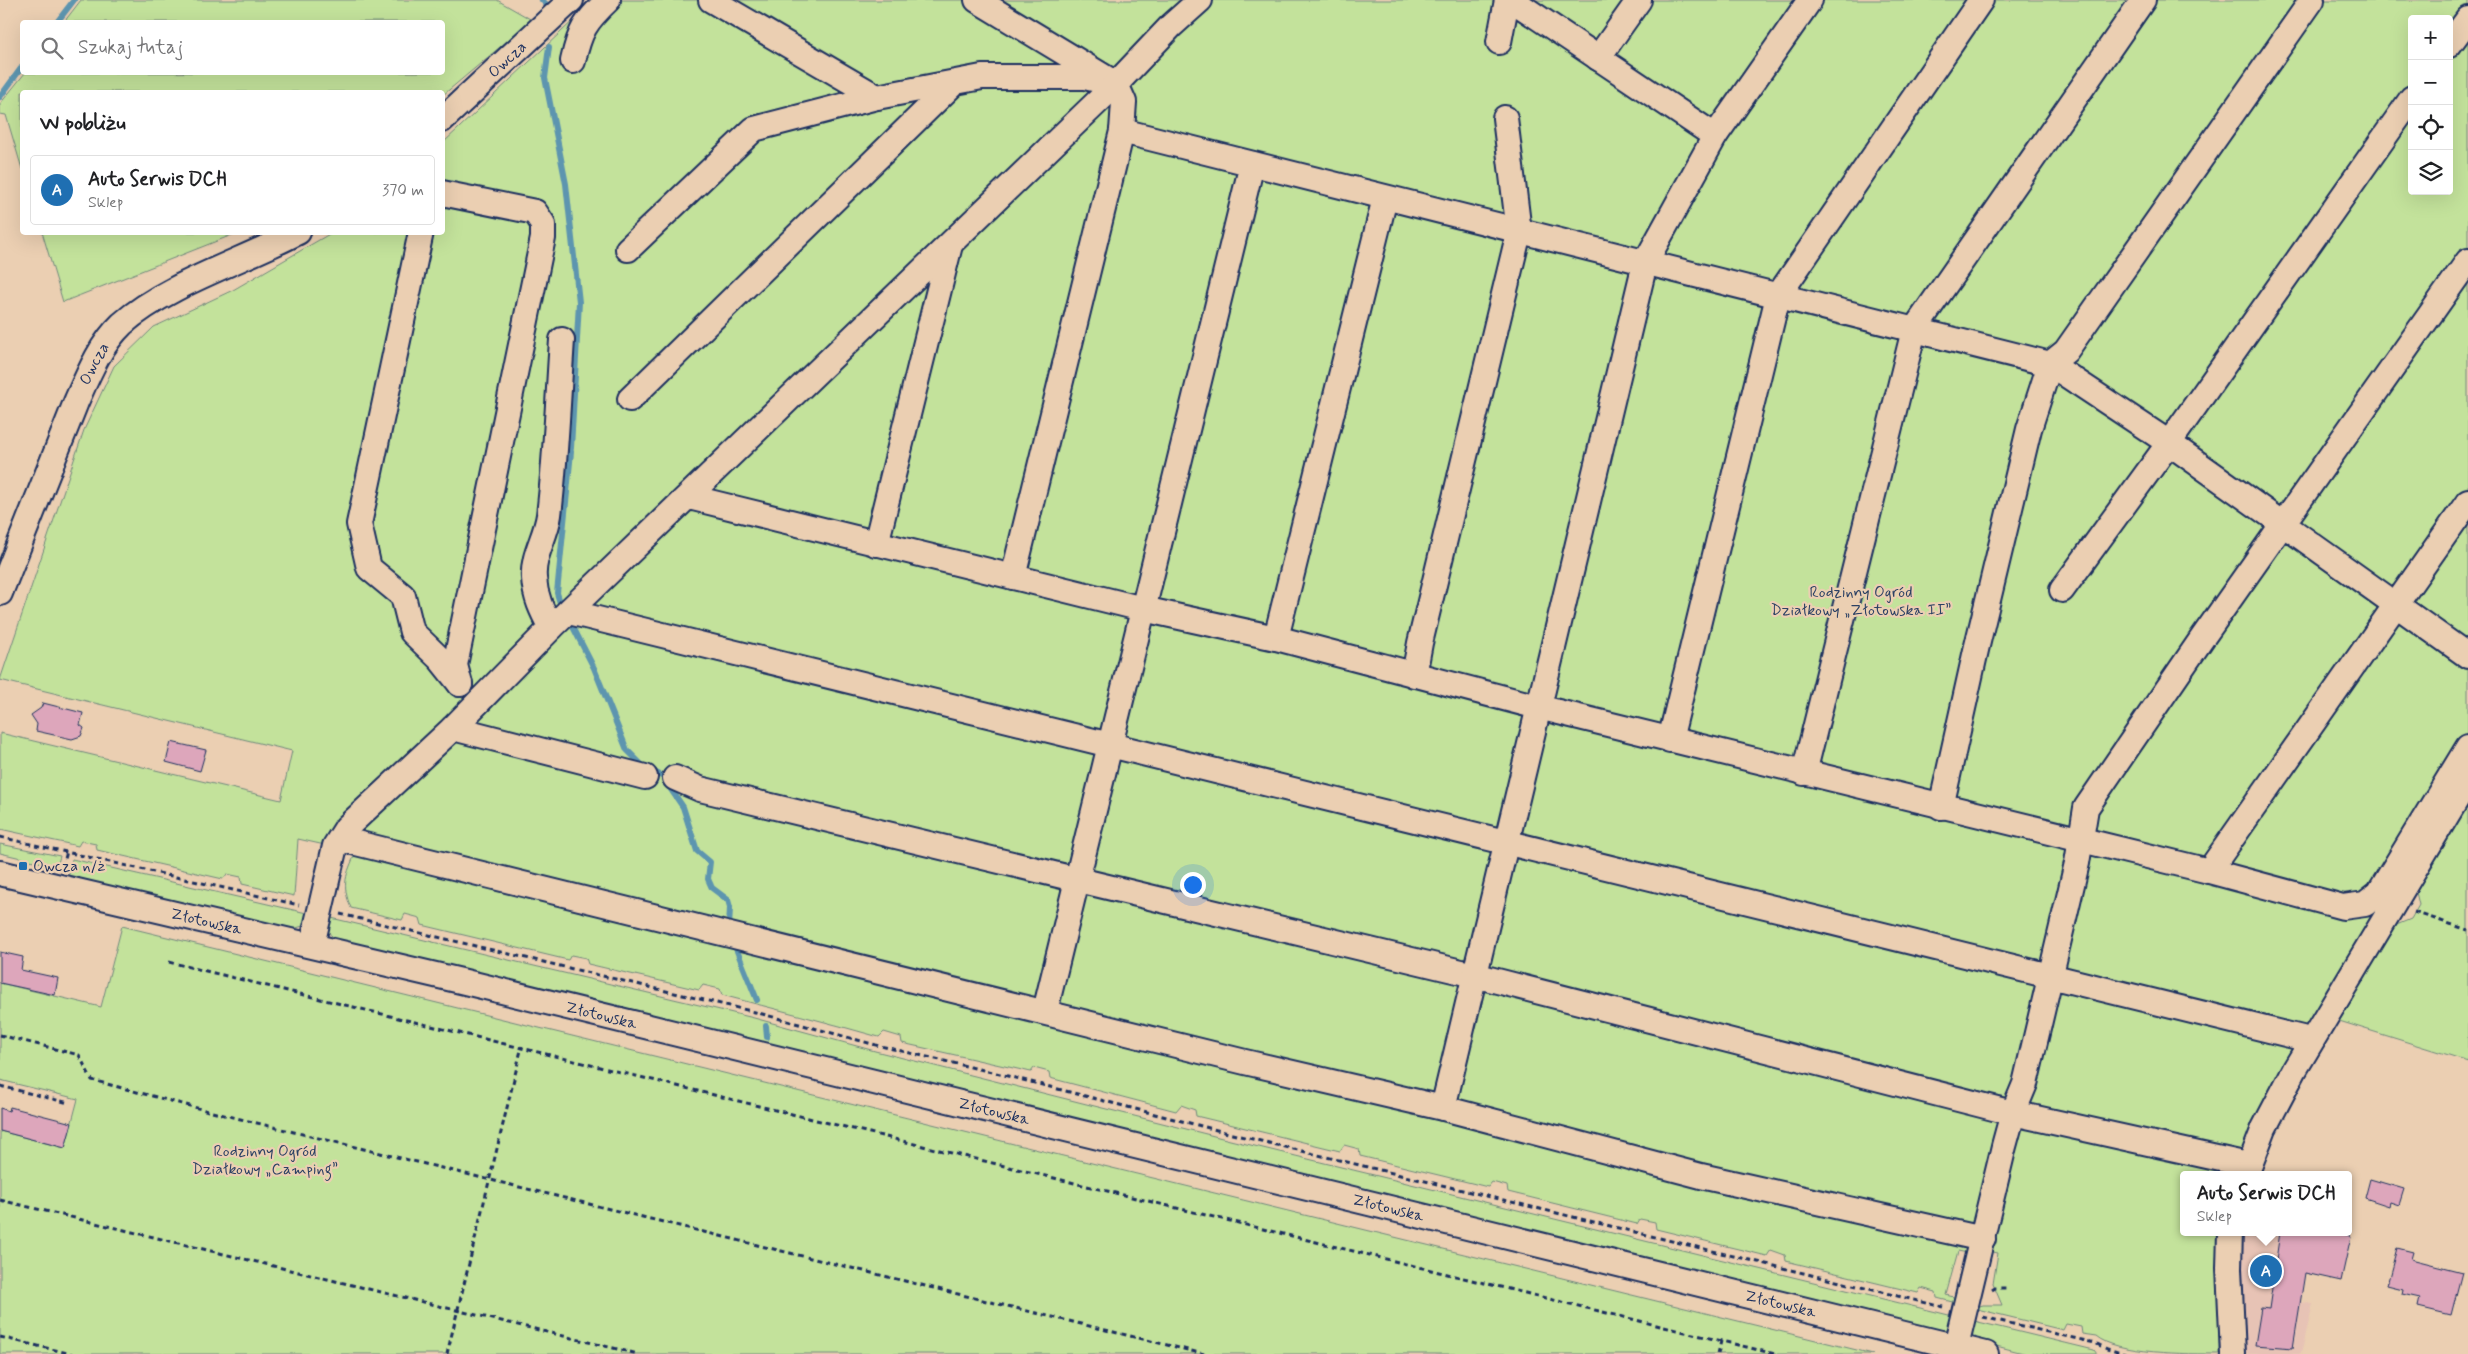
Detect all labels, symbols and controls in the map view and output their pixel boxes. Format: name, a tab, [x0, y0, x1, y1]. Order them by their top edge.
map controls	[2408, 15, 2453, 195]
button: +	[2408, 15, 2453, 60]
search box	[20, 20, 445, 75]
icon: search	[38, 34, 66, 62]
text: Szukaj tutaj	[78, 35, 183, 60]
street label: Owcza	[483, 36, 531, 82]
button: −	[2408, 60, 2453, 105]
button: locate	[2408, 105, 2453, 150]
text: W pobliżu	[40, 109, 126, 137]
button: layers	[2408, 150, 2453, 195]
text: Auto Serwis DCH	[88, 167, 227, 192]
text: A	[52, 180, 62, 201]
text: 370 m	[382, 180, 424, 201]
text: Sklep	[88, 192, 123, 213]
street label: Owcza	[74, 338, 114, 388]
park label: Rodzinny Ogród Działkowy „Złotowska II”	[1771, 582, 1951, 621]
place label: Owcza n/ż	[33, 856, 106, 877]
marker: Owcza n/ż	[17, 860, 29, 872]
your location	[1180, 872, 1206, 898]
street label: Złotowska	[169, 903, 245, 940]
street label: Złotowska	[564, 996, 640, 1034]
street label: Złotowska	[956, 1092, 1032, 1130]
park label: Rodzinny Ogród Działkowy „Camping”	[192, 1141, 338, 1181]
popup	[2180, 1171, 2352, 1236]
text: Auto Serwis DCH	[2197, 1181, 2335, 1206]
street label: Złotowska	[1350, 1189, 1426, 1227]
text: Sklep	[2197, 1206, 2232, 1227]
pin: A	[2250, 1252, 2282, 1290]
street label: Złotowska	[1743, 1285, 1819, 1323]

